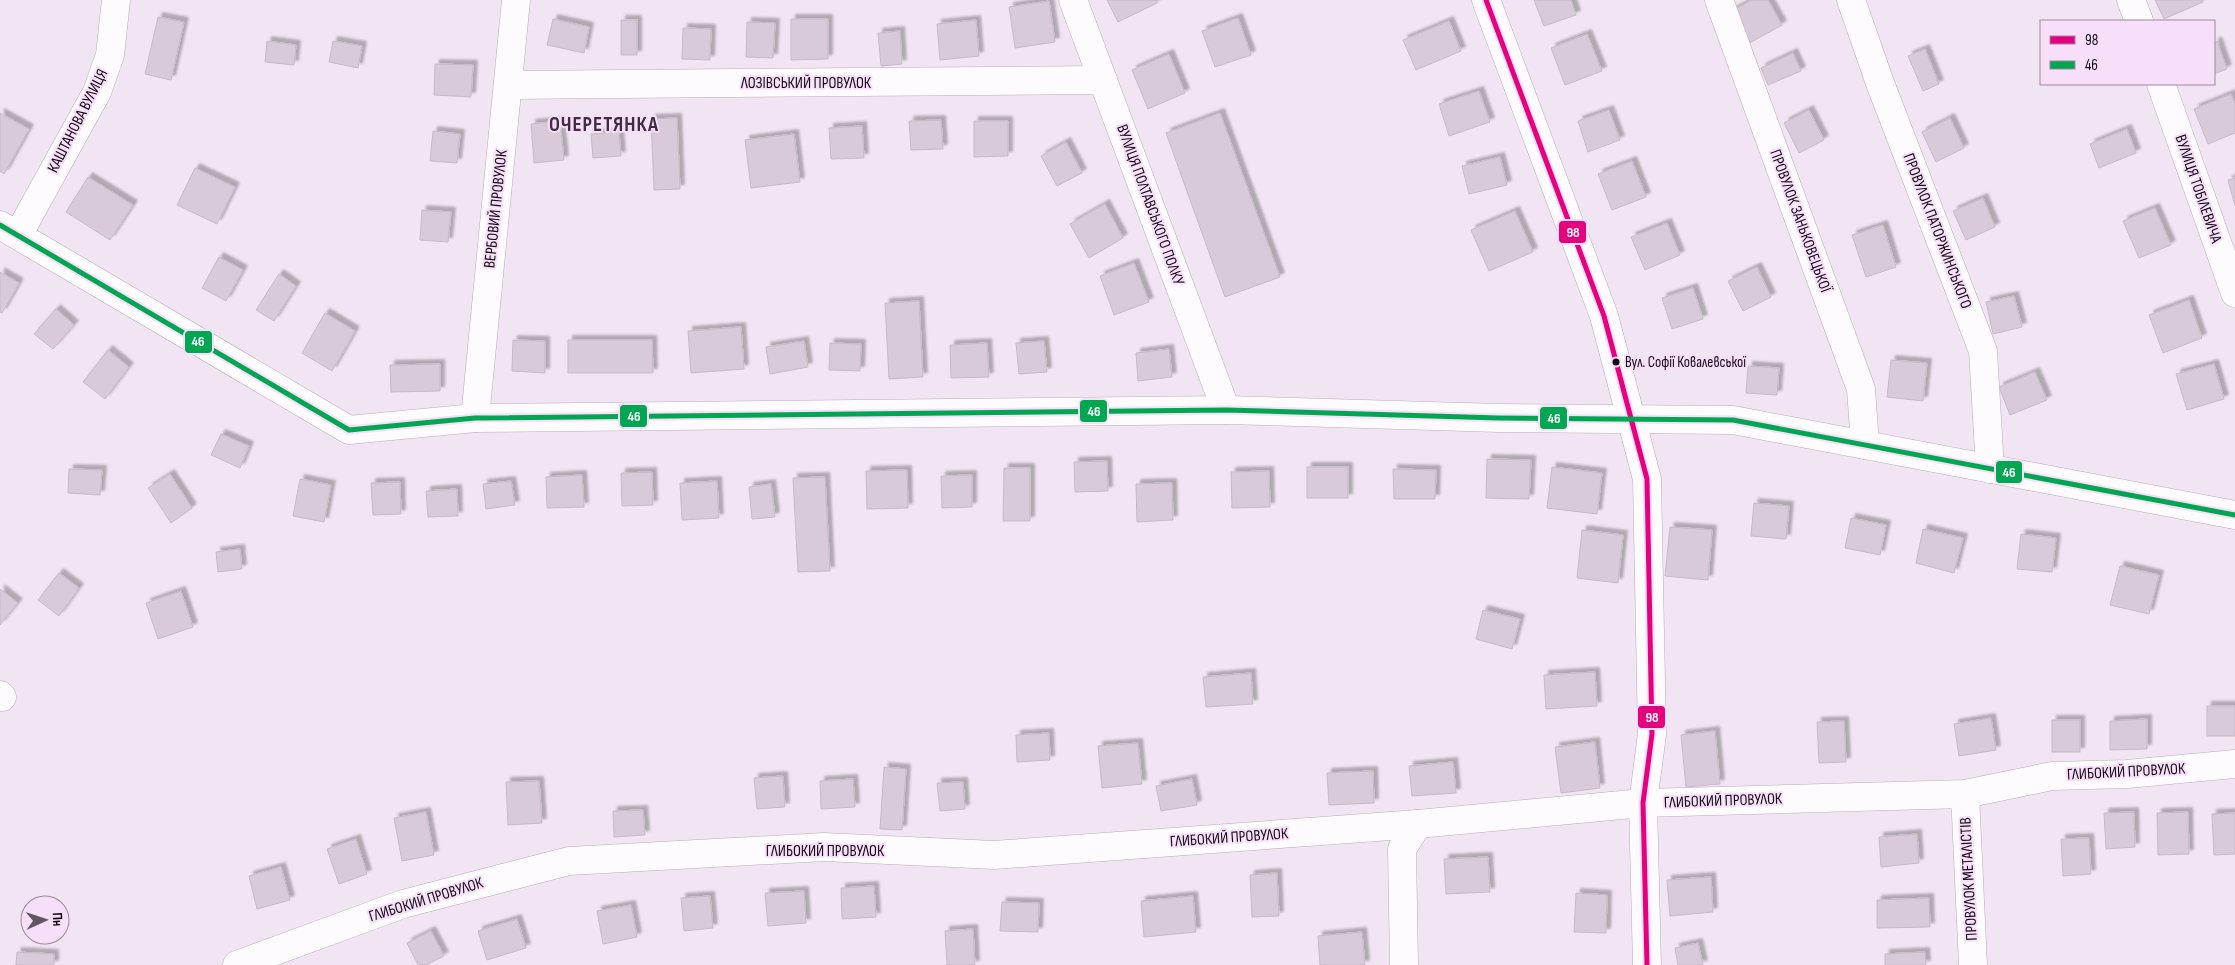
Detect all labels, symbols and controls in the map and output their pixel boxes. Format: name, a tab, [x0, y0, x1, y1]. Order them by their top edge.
legend	[2040, 20, 2215, 85]
text: 98	[2085, 31, 2098, 50]
text: 46	[2085, 56, 2098, 75]
street label: КАШТАНОВА ВУЛИЦЯ	[44, 66, 112, 176]
street label: ЛОЗІВСЬКИЙ ПРОВУЛОК	[740, 74, 872, 93]
district label: ОЧЕРЕТЯНКА	[549, 112, 659, 137]
street label: ВУЛИЦЯ ПОЛТАВСЬКОГО ПОЛКУ	[1112, 122, 1188, 288]
street label: ВУЛИЦЯ ТОБІЛЕВИЧА	[2171, 132, 2225, 246]
street label: ПРОВУЛОК ЗАНЬКОВЕЦЬКОЇ	[1765, 147, 1835, 296]
street label: ВЕРБОВИЙ ПРОВУЛОК	[480, 148, 512, 269]
street label: ПРОВУЛОК ПАТОРЖИНСЬКОГО	[1899, 151, 1975, 311]
line badge: 98	[1558, 220, 1587, 244]
text: 98	[1566, 224, 1580, 241]
line badge: 46	[184, 330, 213, 354]
text: 46	[191, 333, 205, 350]
place label: Вул. Софії Ковалевської	[1625, 353, 1747, 372]
marker: Вул. Софії Ковалевської	[1611, 357, 1621, 367]
line badge: 46	[1079, 399, 1108, 423]
text: 46	[1087, 403, 1101, 420]
line badge: 46	[619, 404, 648, 428]
line badge: 46	[1539, 406, 1568, 430]
text: 46	[627, 408, 641, 425]
text: 46	[1547, 410, 1561, 427]
line badge: 46	[1995, 460, 2023, 484]
text: 46	[2002, 464, 2016, 481]
line badge: 98	[1637, 705, 1666, 729]
text: 98	[1645, 709, 1659, 726]
street label: ГЛИБОКИЙ ПРОВУЛОК	[2066, 759, 2186, 785]
street label: ГЛИБОКИЙ ПРОВУЛОК	[1664, 789, 1783, 813]
street label: ПРОВУЛОК МЕТАЛІСТІВ	[1956, 817, 1982, 941]
street label: ГЛИБОКИЙ ПРОВУЛОК	[1169, 824, 1289, 852]
street label: ГЛИБОКИЙ ПРОВУЛОК	[766, 842, 885, 861]
street label: ГЛИБОКИЙ ПРОВУЛОК	[367, 873, 486, 926]
north arrow	[20, 895, 70, 945]
text: Пн	[49, 912, 66, 927]

